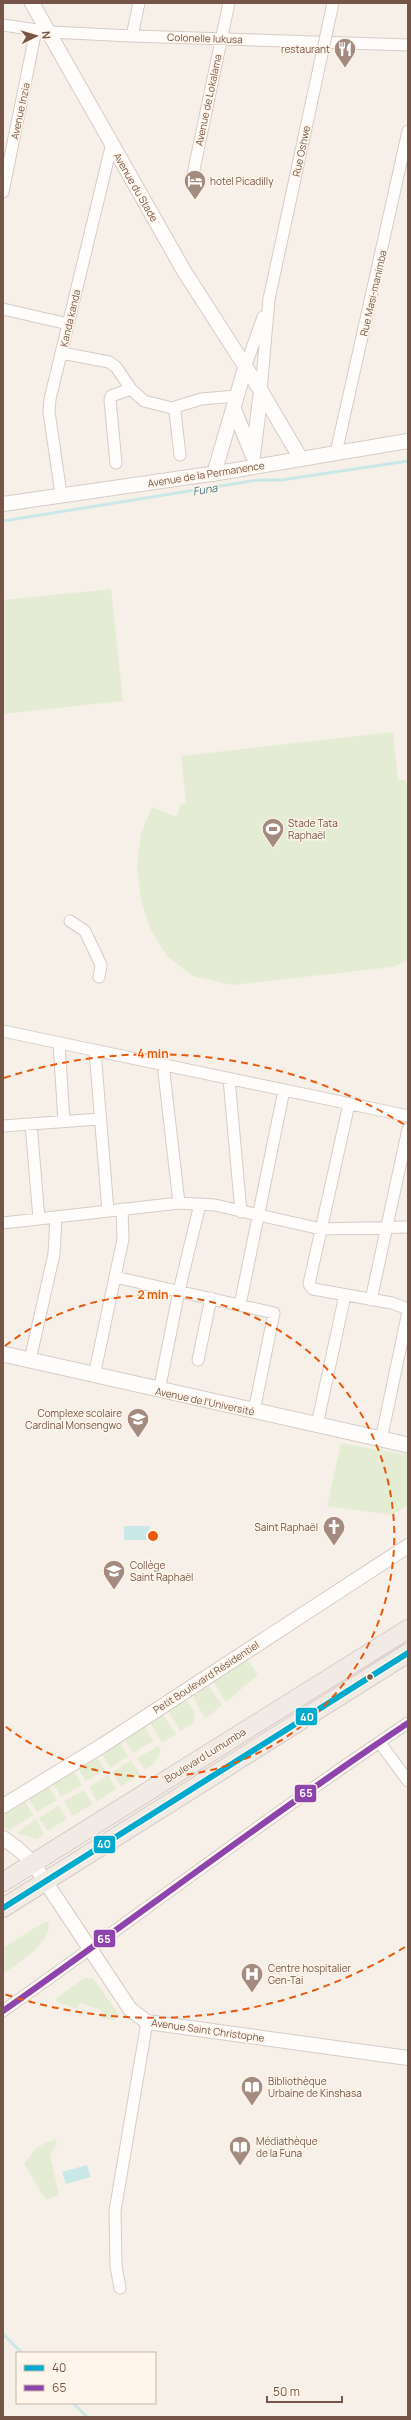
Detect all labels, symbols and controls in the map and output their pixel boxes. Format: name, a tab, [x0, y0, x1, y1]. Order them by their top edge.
north arrow	[16, 16, 56, 56]
text: N	[39, 30, 54, 40]
street label: Colonelle lukusa	[167, 30, 243, 46]
restaurant icon: restaurant	[332, 36, 358, 69]
place label: restaurant	[281, 42, 330, 56]
street label: Avenue de Lokalama	[191, 53, 225, 147]
street label: Avenue Inzia	[7, 81, 33, 141]
street label: Rue Oshwe	[289, 124, 313, 178]
street label: Avenue du Stade	[111, 150, 162, 224]
hotel icon: hotel Picadilly	[182, 168, 208, 201]
place label: hotel Picadilly	[210, 174, 274, 188]
street label: Rue Masi-manimba	[356, 248, 390, 338]
street label: Kanda kanda	[57, 288, 83, 348]
street label: Avenue de la Permanence	[147, 458, 266, 490]
water label: Funa	[192, 480, 219, 498]
sports icon: Stade Tata Raphaël	[260, 816, 286, 849]
place label: Stade Tata Raphaël	[288, 816, 338, 842]
text: 4 min	[137, 1045, 169, 1062]
text: 2 min	[137, 1286, 169, 1303]
street label: Avenue de l’Université	[154, 1384, 256, 1418]
place label: Complexe scolaire Cardinal Monsengwo	[25, 1406, 122, 1432]
school or university icon: Complexe scolaire Cardinal Monsengwo	[125, 1406, 151, 1439]
church icon: Saint Raphaël	[321, 1514, 347, 1547]
place label: Saint Raphaël	[255, 1520, 318, 1534]
centre of rings	[146, 1529, 160, 1543]
school or university icon: Collège Saint Raphaël	[101, 1558, 127, 1591]
place label: Collège Saint Raphaël	[130, 1558, 193, 1584]
street label: Petit Boulevard Résidentiel	[150, 1637, 262, 1717]
unlabelled marker	[365, 1672, 375, 1682]
line badge: 40	[295, 1707, 318, 1726]
text: 40	[300, 1709, 314, 1724]
street label: Boulevard Lumumba	[162, 1724, 248, 1786]
line badge: 65	[294, 1784, 317, 1803]
text: 65	[299, 1785, 313, 1800]
line badge: 40	[93, 1835, 116, 1854]
text: 40	[97, 1836, 111, 1851]
line badge: 65	[93, 1929, 116, 1948]
text: 65	[97, 1931, 111, 1946]
hospital icon: Centre hospitalier Gen-Tai	[239, 1961, 265, 1994]
place label: Centre hospitalier Gen-Tai	[268, 1961, 352, 1987]
street label: Avenue Saint Christophe	[151, 2015, 266, 2045]
library icon: Bibliothèque Urbaine de Kinshasa	[239, 2074, 265, 2107]
place label: Bibliothèque Urbaine de Kinshasa	[268, 2074, 362, 2100]
library icon: Médiathèque de la Funa	[227, 2134, 253, 2167]
place label: Médiathèque de la Funa	[256, 2134, 318, 2160]
legend	[16, 2352, 156, 2404]
text: 40	[52, 2359, 66, 2376]
scale bar	[267, 2378, 342, 2404]
text: 65	[52, 2379, 66, 2396]
text: 50 m	[273, 2383, 300, 2400]

